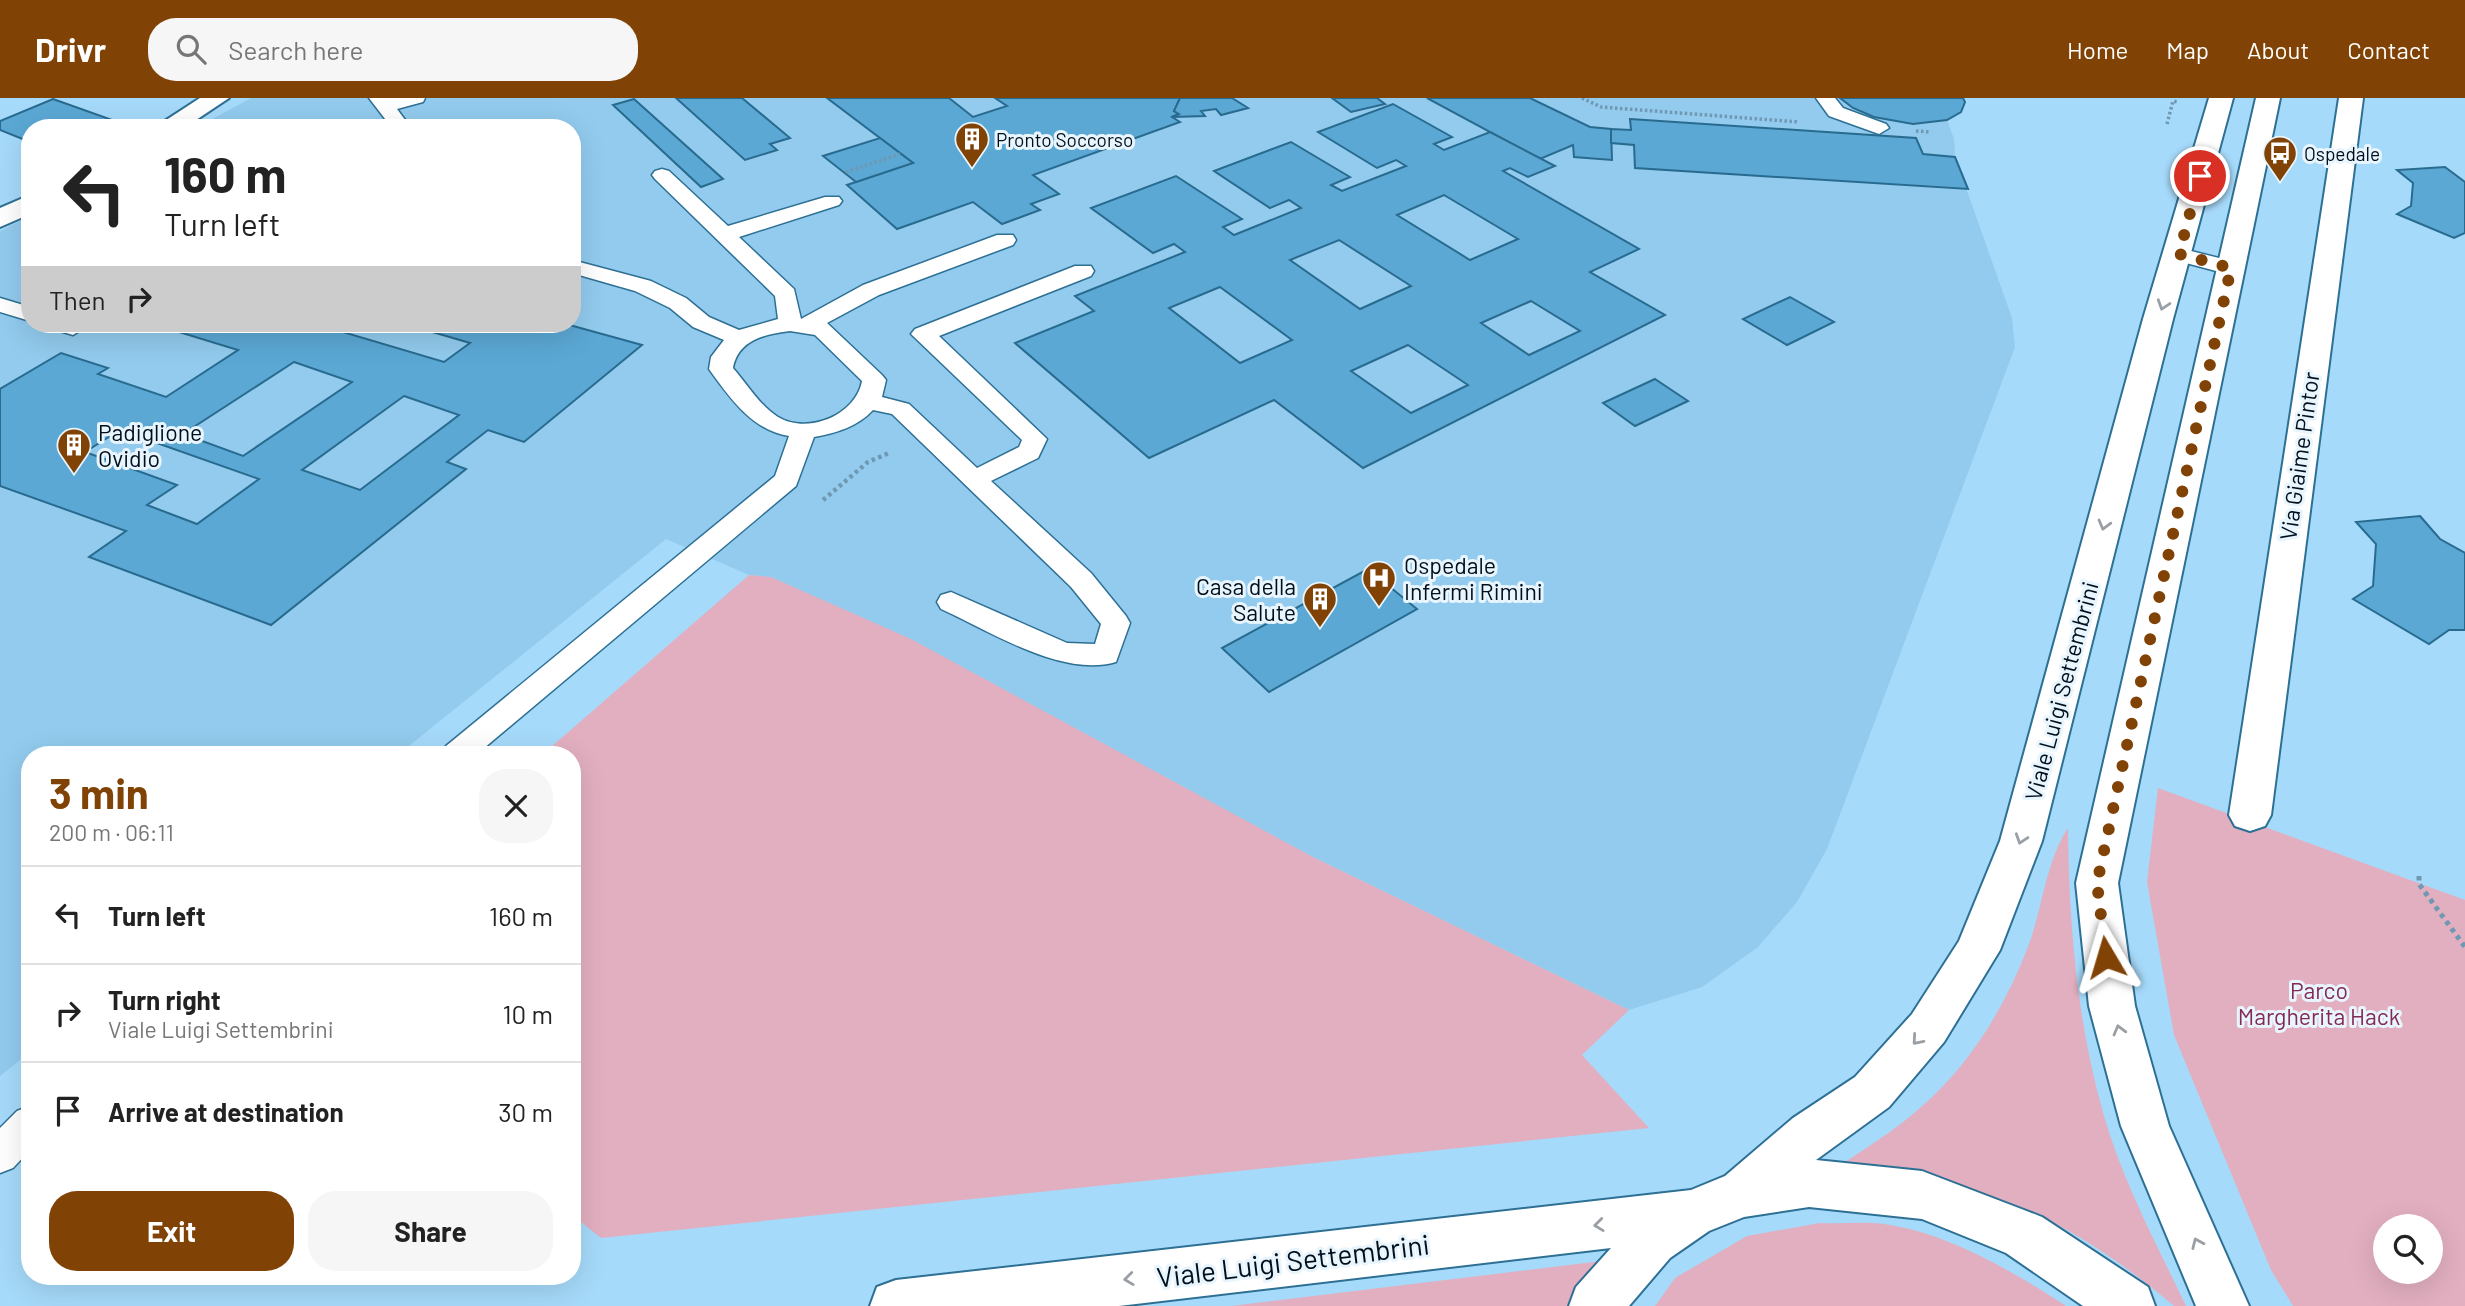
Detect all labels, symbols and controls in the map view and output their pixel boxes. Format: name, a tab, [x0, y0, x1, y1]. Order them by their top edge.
search box	[148, 18, 638, 81]
text: Drivr	[35, 29, 106, 69]
icon: search	[172, 30, 210, 68]
text: Search here	[228, 34, 363, 65]
text: Home	[2067, 35, 2128, 64]
text: Map	[2166, 35, 2209, 64]
text: About	[2247, 35, 2309, 64]
text: Contact	[2347, 35, 2430, 64]
building icon: Pronto Soccorso	[953, 120, 991, 169]
place label: Pronto Soccorso	[996, 128, 1133, 151]
bus stop icon: Ospedale	[2261, 134, 2299, 183]
place label: Ospedale	[2304, 142, 2380, 165]
text: 160 m	[164, 144, 286, 203]
pin	[2170, 146, 2230, 206]
icon: left	[49, 147, 140, 238]
icon: arrive	[2181, 157, 2219, 195]
text: Turn left	[164, 204, 281, 242]
icon: right	[120, 280, 158, 318]
text: Then	[49, 284, 106, 315]
one-way arrow	[2157, 299, 2171, 311]
street label: Via Giaime Pintor	[2273, 369, 2325, 542]
place label: Padiglione Ovidio	[98, 418, 202, 472]
building icon: Padiglione Ovidio	[55, 426, 93, 475]
one-way arrow	[2098, 519, 2112, 531]
place label: Ospedale Infermi Rimini	[1404, 551, 1543, 605]
hospital icon: Ospedale Infermi Rimini	[1360, 559, 1398, 608]
place label: Casa della Salute	[1196, 572, 1296, 626]
street label: Viale Luigi Settembrini	[2018, 578, 2104, 804]
building icon: Casa della Salute	[1301, 580, 1339, 629]
text: 3 min	[49, 767, 149, 817]
button: close	[479, 769, 553, 843]
text: 200 m · 06:11	[49, 818, 174, 846]
one-way arrow	[2014, 833, 2029, 845]
icon: left	[49, 896, 87, 934]
text: Turn left	[108, 900, 206, 931]
text: 160 m	[489, 900, 553, 931]
position arrow	[2069, 920, 2143, 994]
park label: Parco Margherita Hack	[2238, 976, 2400, 1030]
text: Turn right	[108, 984, 221, 1015]
icon: right	[49, 994, 87, 1032]
text: 10 m	[503, 998, 553, 1029]
text: Viale Luigi Settembrini	[108, 1015, 334, 1043]
one-way arrow	[2113, 1024, 2127, 1036]
one-way arrow	[1913, 1032, 1925, 1045]
icon: arrive	[49, 1092, 87, 1130]
text: Arrive at destination	[108, 1096, 344, 1127]
text: 30 m	[498, 1096, 553, 1127]
button: Exit	[49, 1191, 294, 1271]
button: Share	[308, 1191, 553, 1271]
map controls	[2373, 1214, 2443, 1284]
button: search	[2373, 1214, 2443, 1284]
one-way arrow	[1593, 1218, 1605, 1233]
street label: Viale Luigi Settembrini	[1155, 1226, 1431, 1294]
one-way arrow	[2191, 1238, 2205, 1250]
one-way arrow	[1124, 1272, 1135, 1287]

